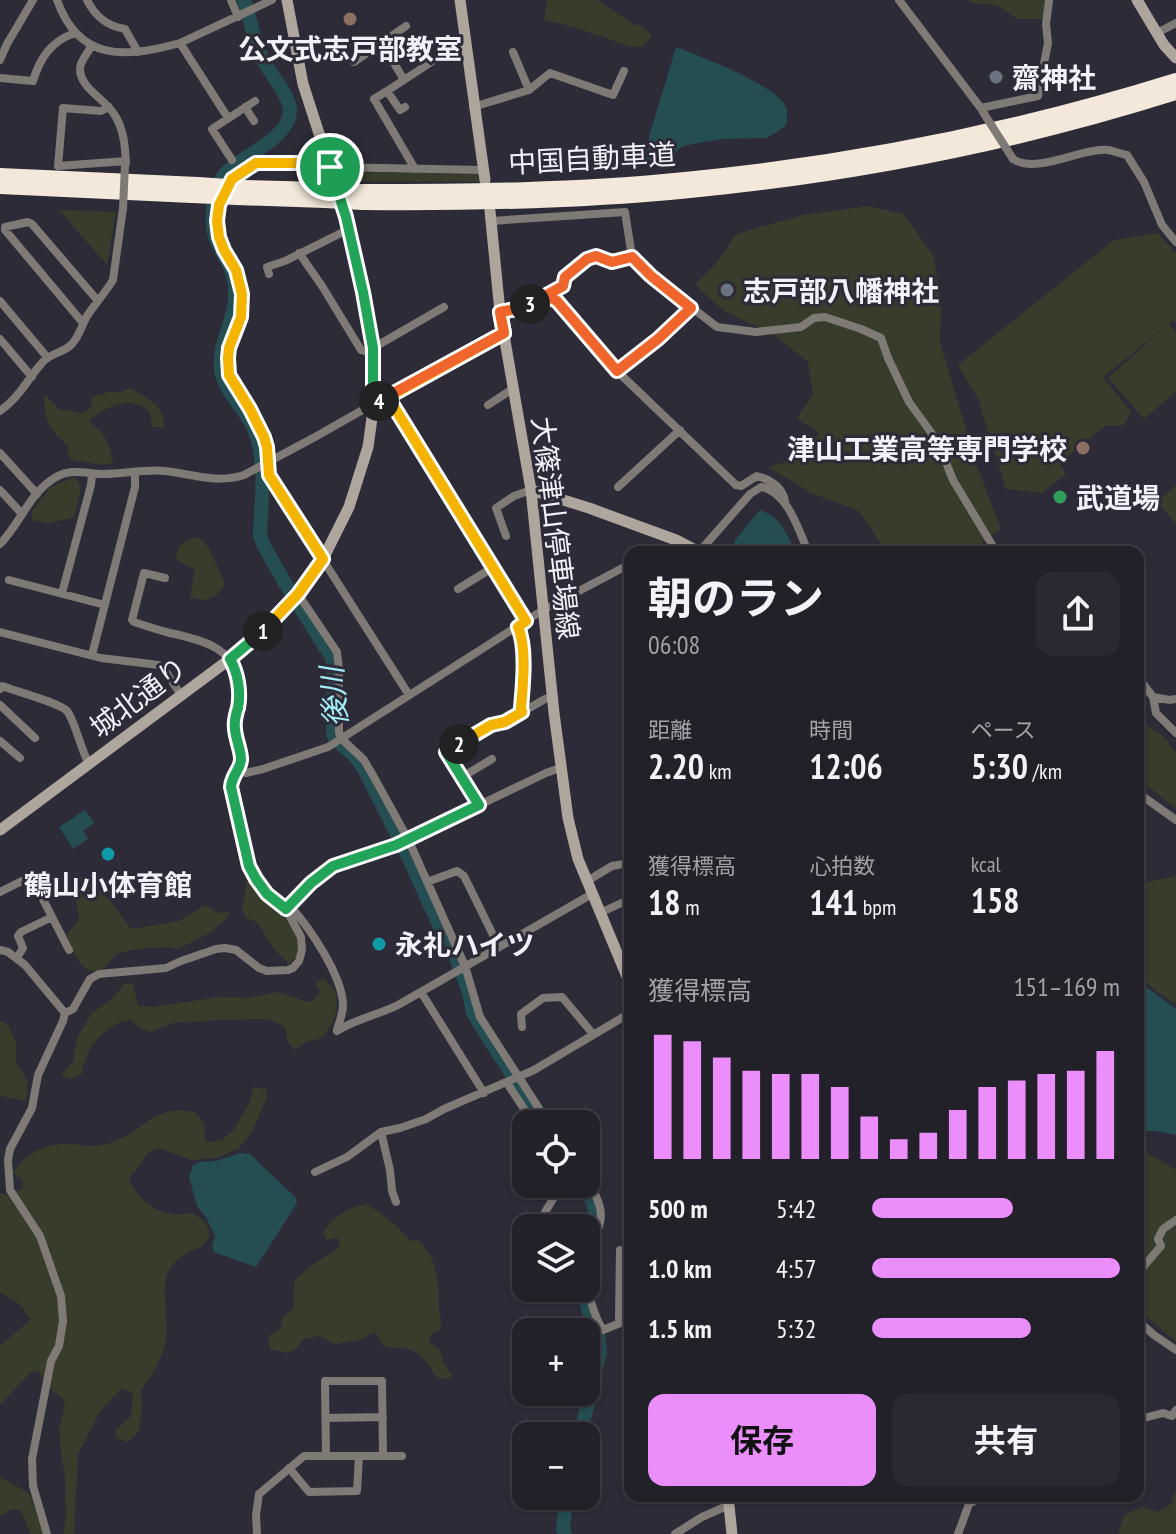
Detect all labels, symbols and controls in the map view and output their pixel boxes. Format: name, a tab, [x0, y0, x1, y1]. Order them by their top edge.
marker: 公文式志戸部教室	[341, 10, 359, 28]
place label: 公文式志戸部教室	[238, 30, 462, 67]
place label: 齋神社	[1012, 59, 1096, 96]
marker: 齋神社	[987, 68, 1005, 86]
pin	[296, 133, 364, 201]
street label: 中国自動車道	[507, 135, 677, 181]
icon: arrive	[308, 145, 352, 189]
place label: 志戸部八幡神社	[743, 272, 939, 309]
marker: 志戸部八幡神社	[718, 281, 736, 299]
pin: 3	[510, 284, 550, 324]
text: 3	[525, 290, 535, 318]
pin: 4	[359, 381, 399, 421]
text: 4	[374, 387, 384, 415]
street label: 大篠津山停車場線	[524, 415, 588, 641]
place label: 津山工業高等専門学校	[787, 430, 1067, 467]
marker: 津山工業高等専門学校	[1074, 439, 1092, 457]
place label: 武道場	[1076, 479, 1160, 516]
marker: 武道場	[1051, 488, 1069, 506]
text: 朝のラン	[648, 569, 824, 626]
button: share	[1036, 572, 1120, 656]
pin: 1	[243, 611, 283, 651]
text: 1	[258, 617, 268, 645]
text: 06:08	[648, 628, 700, 661]
street label: 城北通り	[82, 649, 194, 745]
water label: 後川	[311, 662, 355, 729]
text: 距離	[648, 716, 692, 744]
text: 時間	[809, 716, 853, 744]
text: ペース	[971, 716, 1036, 744]
pin: 2	[439, 724, 479, 764]
text: 2	[454, 730, 464, 758]
text: 2.20	[648, 744, 704, 788]
text: 12:06	[809, 744, 883, 788]
text: 5:30	[971, 744, 1028, 788]
text: km	[704, 757, 732, 785]
text: /km	[1028, 757, 1062, 785]
marker: 鶴山小体育館	[99, 845, 117, 863]
text: kcal	[971, 850, 1001, 878]
text: 獲得標高	[648, 852, 736, 880]
text: 心拍数	[809, 852, 875, 880]
place label: 鶴山小体育館	[24, 866, 192, 903]
text: 158	[971, 878, 1019, 922]
text: 18	[648, 880, 681, 924]
text: 141	[809, 880, 858, 924]
text: m	[681, 893, 700, 921]
text: bpm	[858, 893, 896, 921]
place label: 永礼ハイツ	[395, 926, 534, 963]
marker: 永礼ハイツ	[370, 935, 388, 953]
text: 151–169 m	[1014, 970, 1120, 1003]
text: 獲得標高	[648, 974, 752, 1007]
map controls	[512, 1110, 600, 1510]
button: locate	[512, 1110, 600, 1198]
text: 500 m	[648, 1192, 708, 1225]
text: 5:42	[776, 1192, 816, 1225]
button: layers	[512, 1214, 600, 1302]
text: 1.0 km	[648, 1252, 712, 1285]
text: 4:57	[776, 1252, 816, 1285]
text: 1.5 km	[648, 1312, 712, 1345]
text: 5:32	[776, 1312, 816, 1345]
button: +	[512, 1318, 600, 1406]
button: 保存	[648, 1394, 876, 1486]
button: 共有	[892, 1394, 1120, 1486]
button: −	[512, 1422, 600, 1510]

